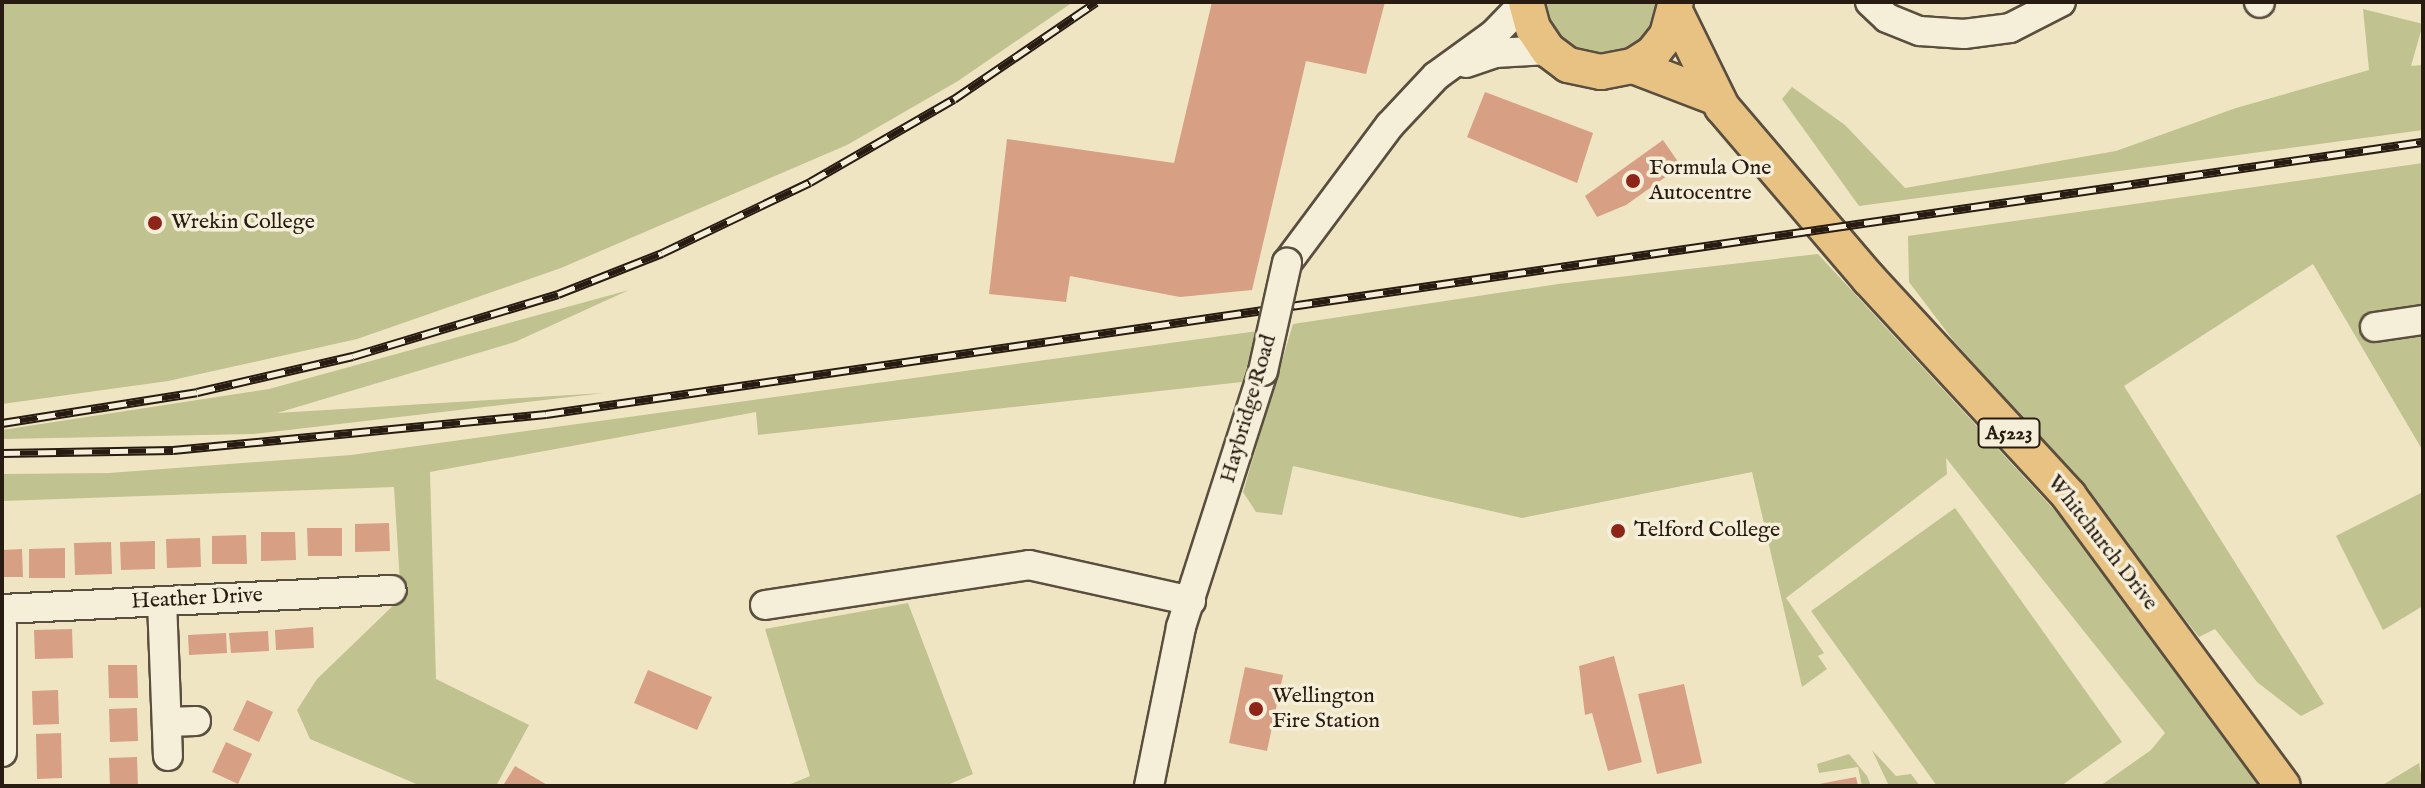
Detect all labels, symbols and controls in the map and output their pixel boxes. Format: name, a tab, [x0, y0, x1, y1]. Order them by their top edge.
place label: Formula One Autocentre	[1649, 155, 1771, 206]
marker: Formula One Autocentre	[1624, 172, 1642, 190]
place label: Wrekin College	[171, 210, 315, 236]
marker: Wrekin College	[146, 214, 164, 232]
street label: Haybridge Road	[1215, 332, 1283, 486]
road number: A5223	[1977, 417, 2041, 449]
street label: Whitchurch Drive	[2041, 470, 2163, 616]
place label: Telford College	[1634, 518, 1780, 544]
marker: Telford College	[1609, 522, 1627, 540]
street label: Heather Drive	[131, 582, 263, 616]
place label: Wellington Fire Station	[1272, 683, 1380, 734]
marker: Wellington Fire Station	[1247, 700, 1265, 718]

